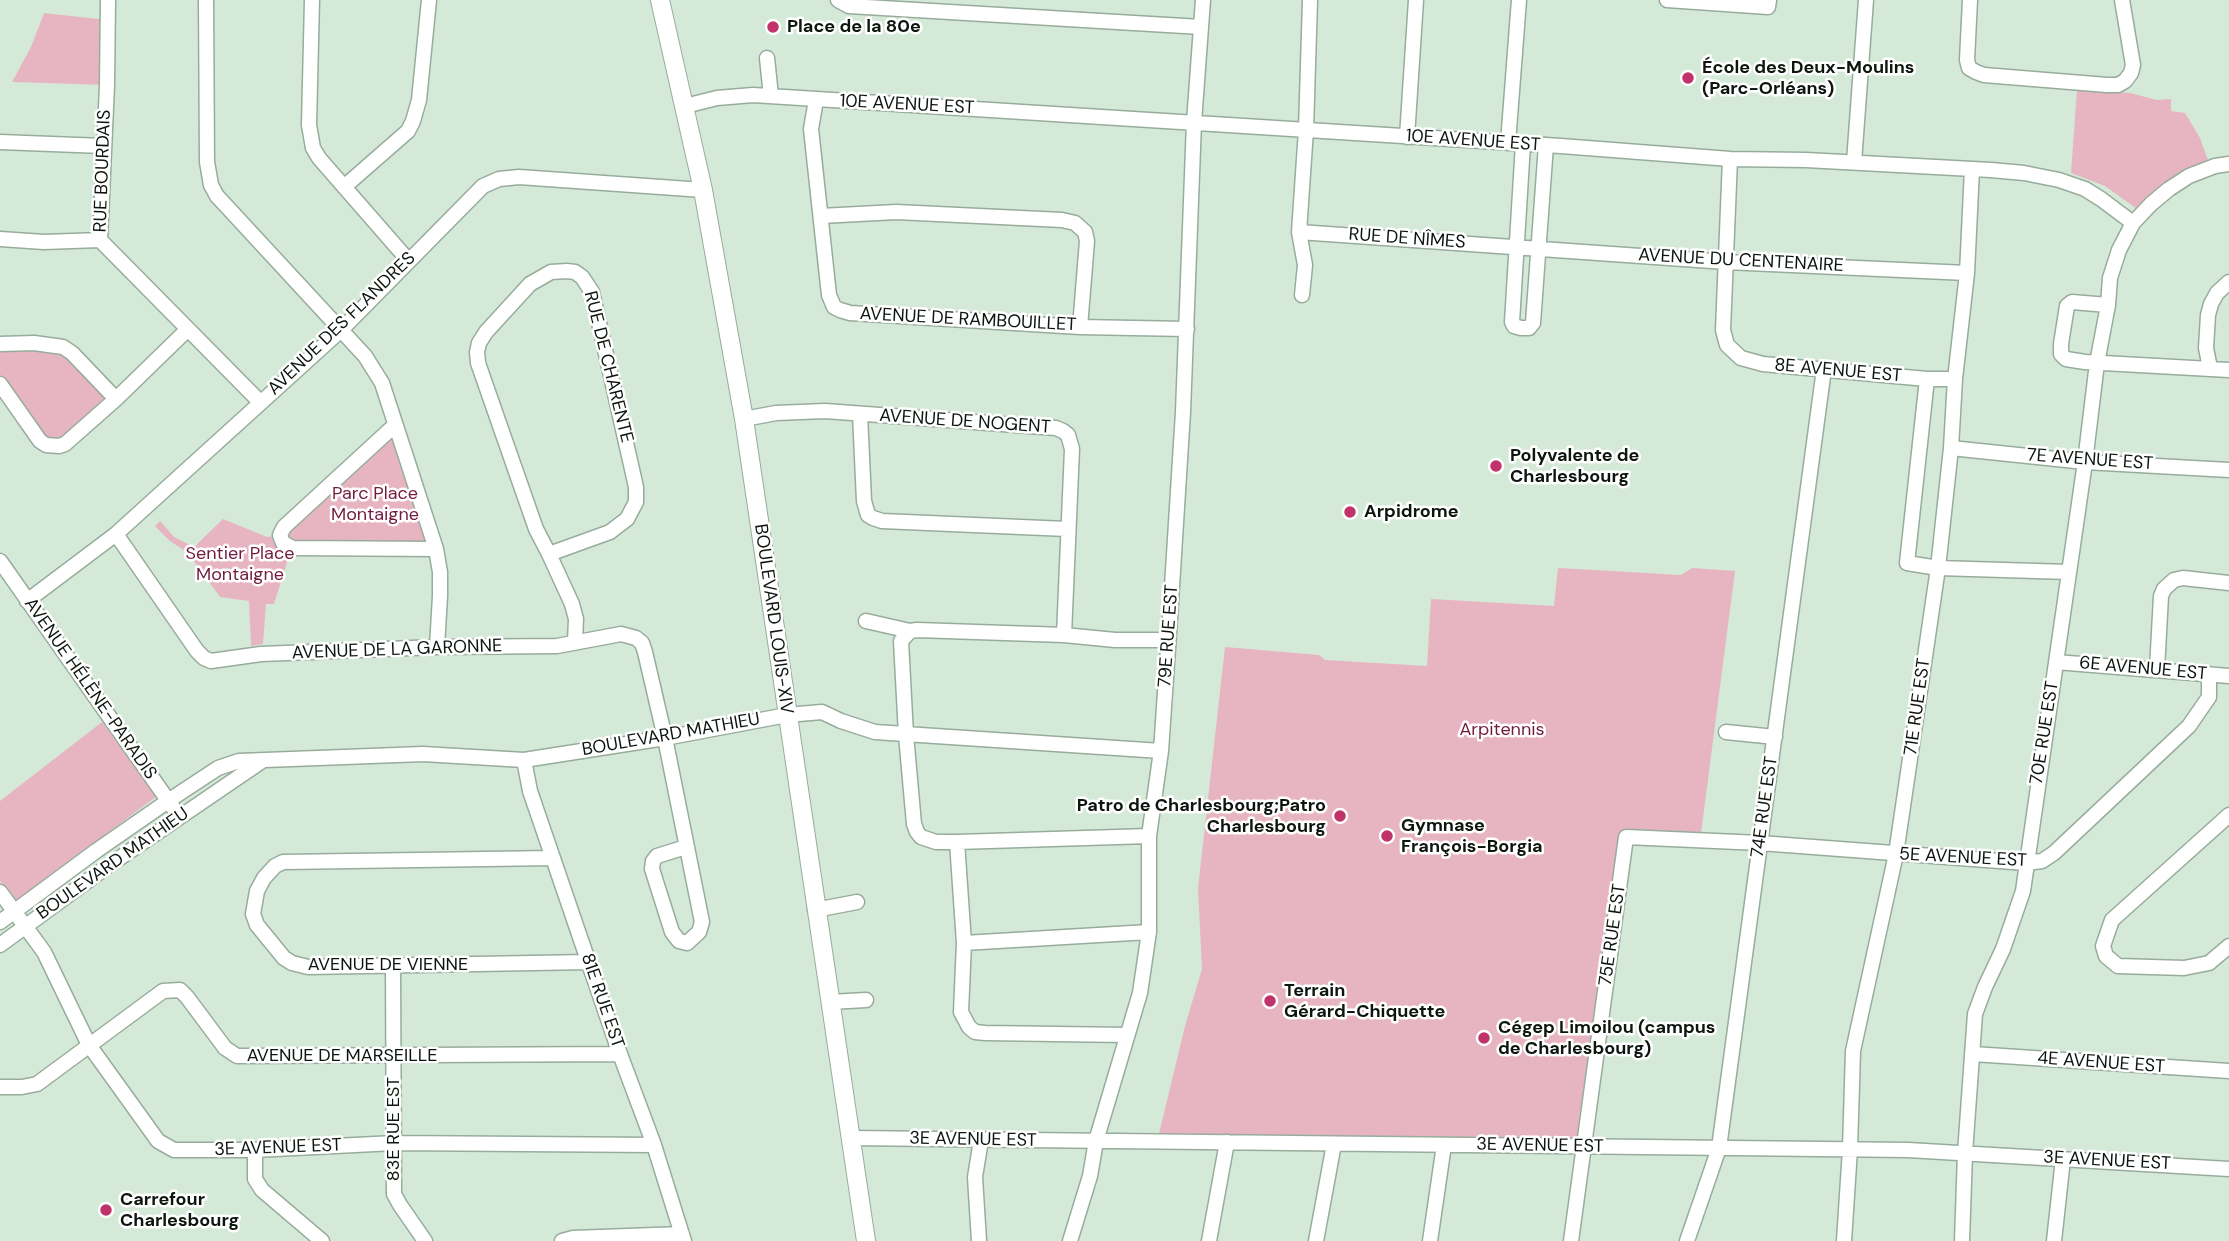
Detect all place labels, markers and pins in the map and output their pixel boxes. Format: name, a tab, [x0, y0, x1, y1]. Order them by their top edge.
place label: Place de la 80e	[787, 16, 921, 38]
marker: Place de la 80e	[765, 19, 781, 35]
place label: École des Deux-Moulins (Parc-Orléans)	[1702, 57, 1914, 100]
marker: École des Deux-Moulins (Parc-Orléans)	[1680, 70, 1696, 86]
place label: Polyvalente de Charlesbourg	[1510, 445, 1639, 488]
marker: Polyvalente de Charlesbourg	[1488, 458, 1504, 474]
place label: Arpidrome	[1364, 501, 1459, 523]
marker: Arpidrome	[1342, 504, 1358, 520]
place label: Patro de Charlesbourg;Patro Charlesbourg	[1077, 795, 1326, 838]
marker: Patro de Charlesbourg;Patro Charlesbourg	[1332, 808, 1348, 824]
place label: Gymnase François-Borgia	[1401, 815, 1543, 858]
marker: Gymnase François-Borgia	[1379, 828, 1395, 844]
place label: Terrain Gérard-Chiquette	[1284, 980, 1445, 1023]
marker: Terrain Gérard-Chiquette	[1262, 993, 1278, 1009]
place label: Cégep Limoilou (campus de Charlesbourg)	[1498, 1017, 1715, 1060]
marker: Cégep Limoilou (campus de Charlesbourg)	[1476, 1030, 1492, 1046]
place label: Carrefour Charlesbourg	[120, 1189, 239, 1232]
marker: Carrefour Charlesbourg	[98, 1202, 114, 1218]

